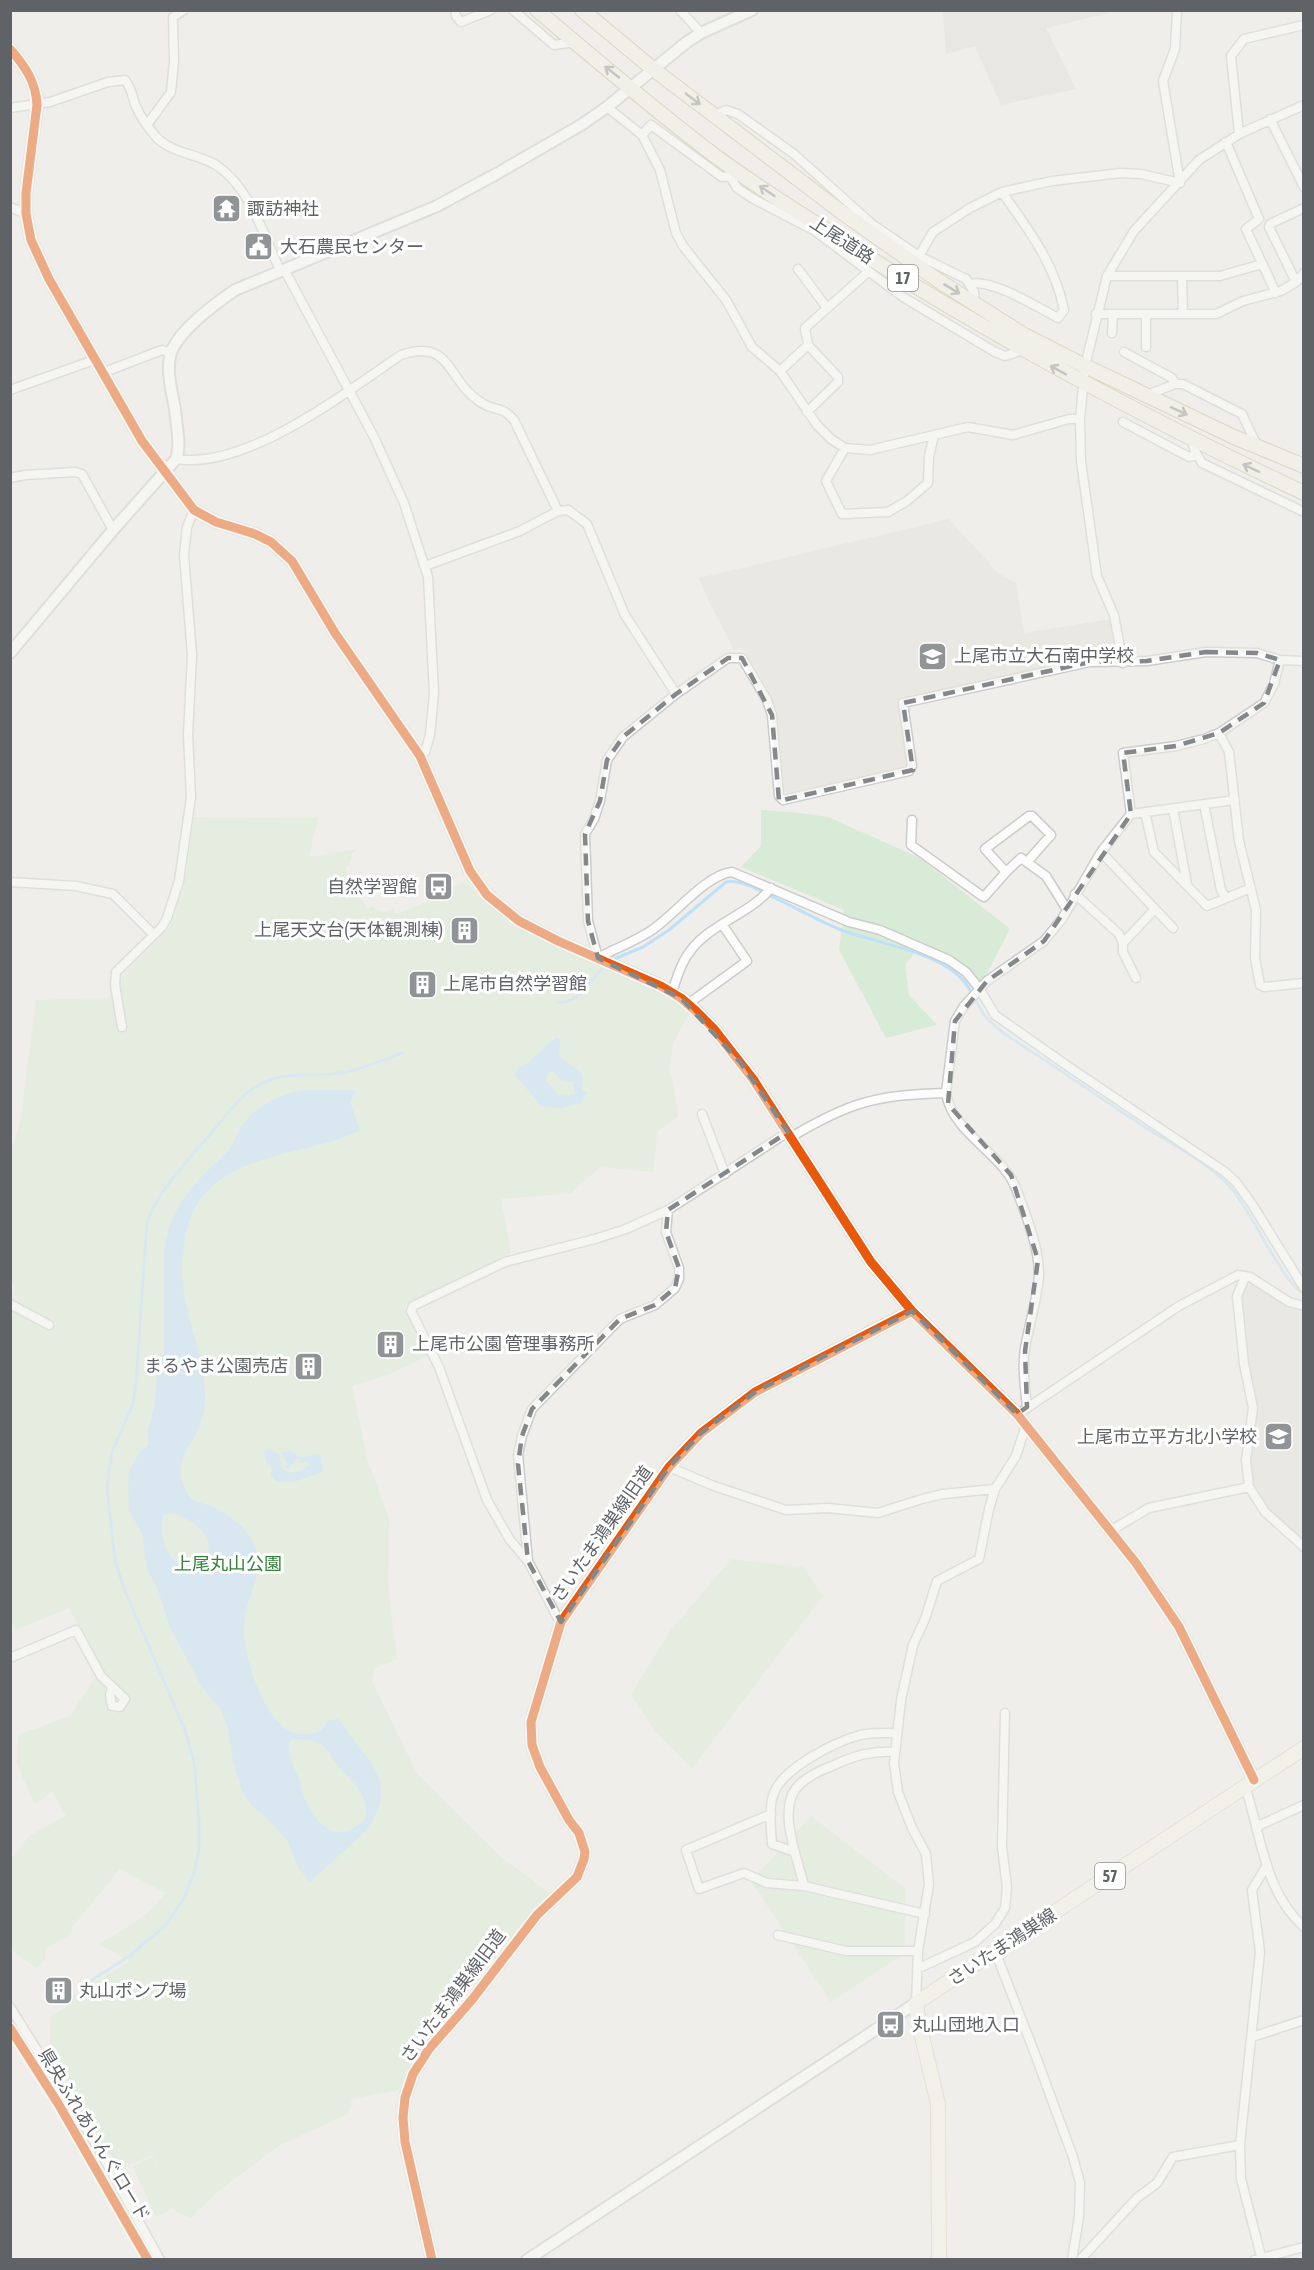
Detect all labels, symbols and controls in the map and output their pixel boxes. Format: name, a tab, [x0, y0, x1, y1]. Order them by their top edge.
one-way arrow	[605, 66, 621, 79]
one-way arrow	[685, 93, 701, 105]
one-way arrow	[759, 185, 776, 197]
temple icon: 諏訪神社	[210, 193, 242, 225]
place label: 諏訪神社	[247, 198, 319, 219]
street label: 上尾道路	[806, 211, 878, 268]
public building icon: 大石農民センター	[243, 231, 275, 263]
place label: 大石農民センター	[280, 236, 424, 257]
road number: 17	[888, 265, 918, 291]
one-way arrow	[943, 283, 960, 295]
one-way arrow	[1050, 364, 1068, 375]
one-way arrow	[1169, 405, 1187, 417]
one-way arrow	[1242, 462, 1260, 474]
school or university icon: 上尾市立大石南中学校	[917, 640, 949, 672]
place label: 上尾市立大石南中学校	[954, 645, 1134, 666]
bus stop icon: 自然学習館	[422, 871, 454, 903]
place label: 自然学習館	[327, 876, 417, 897]
building icon: 上尾天文台(天体観測棟)	[448, 914, 480, 946]
place label: 上尾天文台(天体観測棟)	[254, 919, 443, 940]
building icon: 上尾市自然学習館	[406, 968, 438, 1000]
place label: 上尾市自然学習館	[443, 973, 587, 994]
building icon: 上尾市公園 管理事務所	[375, 1328, 407, 1360]
place label: 上尾市公園 管理事務所	[412, 1333, 594, 1354]
building icon: まるやま公園売店	[293, 1350, 325, 1382]
place label: まるやま公園売店	[144, 1355, 288, 1376]
school or university icon: 上尾市立平方北小学校	[1262, 1421, 1294, 1453]
place label: 上尾市立平方北小学校	[1077, 1426, 1257, 1447]
street label: さいたま鴻巣線旧道	[547, 1462, 656, 1606]
park label: 上尾丸山公園	[174, 1553, 282, 1574]
road number: 57	[1095, 1863, 1125, 1889]
street label: さいたま鴻巣線	[943, 1904, 1060, 1990]
street label: さいたま鴻巣線旧道	[396, 1925, 510, 2066]
building icon: 丸山ポンプ場	[42, 1975, 74, 2007]
place label: 丸山ポンプ場	[79, 1980, 186, 2001]
bus stop icon: 丸山団地入口	[875, 2009, 907, 2041]
place label: 丸山団地入口	[912, 2014, 1020, 2035]
street label: 県央ふれあいんぐロード	[34, 2044, 154, 2225]

